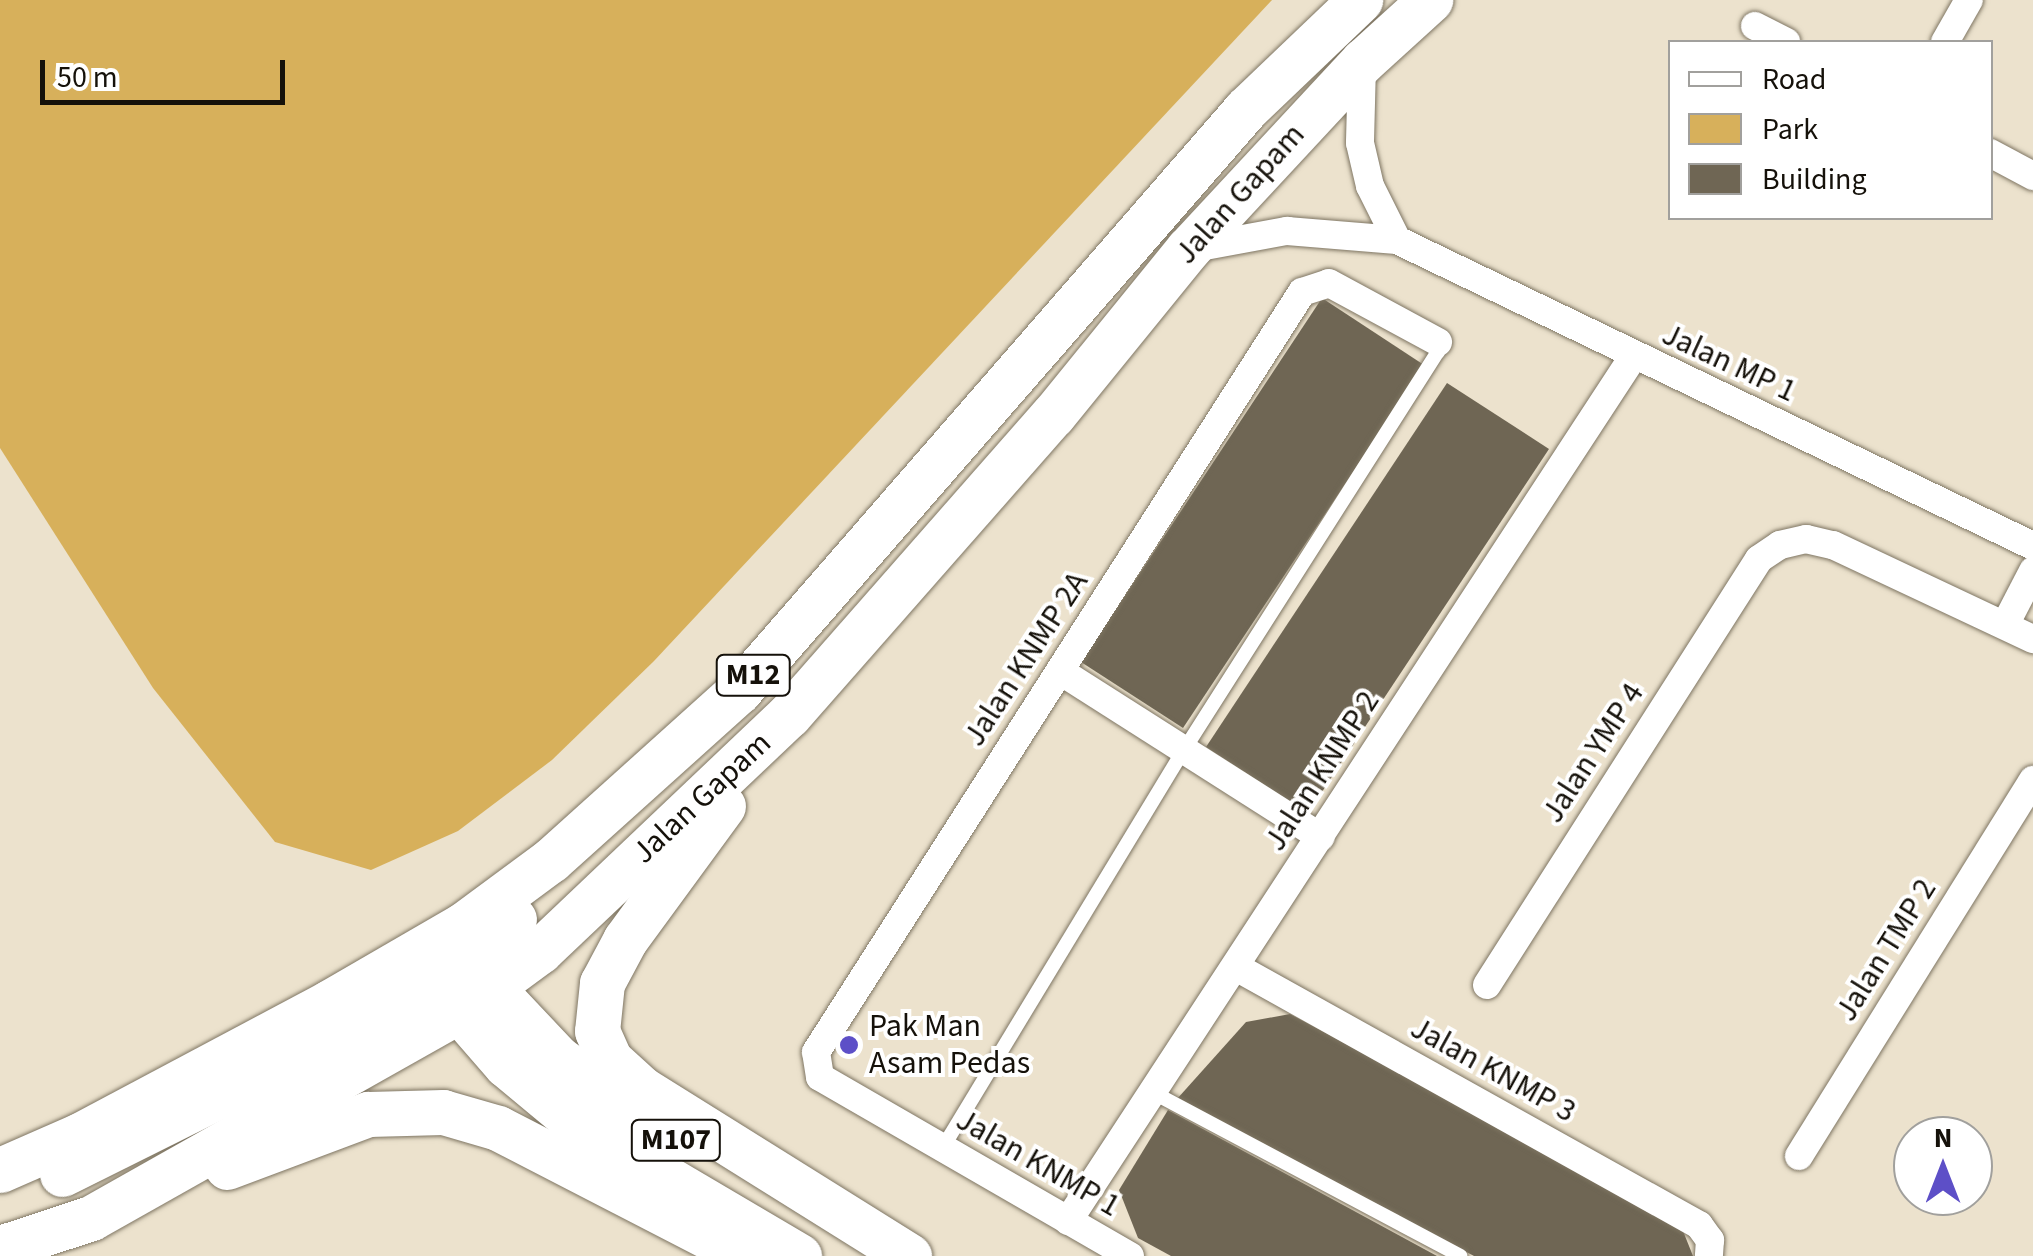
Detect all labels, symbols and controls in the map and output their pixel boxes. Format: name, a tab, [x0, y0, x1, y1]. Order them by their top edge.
scale bar	[45, 40, 290, 102]
legend	[1668, 40, 1993, 220]
text: 50 m	[57, 56, 118, 99]
text: Road	[1762, 58, 1826, 101]
text: Park	[1762, 108, 1818, 151]
street label: Jalan Gapam	[1167, 116, 1313, 272]
text: Building	[1762, 158, 1867, 201]
street label: Jalan MP 1	[1656, 315, 1802, 411]
street label: Jalan KNMP 2A	[955, 565, 1097, 753]
road number: M12	[716, 650, 790, 700]
street label: Jalan YMP 4	[1534, 676, 1652, 830]
street label: Jalan KNMP 2	[1256, 684, 1388, 858]
street label: Jalan Gapam	[625, 724, 779, 872]
street label: Jalan TMP 2	[1827, 872, 1945, 1028]
place label: Pak Man Asam Pedas	[869, 1008, 1030, 1083]
street label: Jalan KNMP 3	[1404, 1009, 1582, 1131]
marker: Pak Man Asam Pedas	[838, 1034, 860, 1056]
street label: Jalan KNMP 1	[949, 1101, 1127, 1225]
road number: M107	[628, 1115, 724, 1165]
north arrow	[1893, 1116, 1993, 1216]
text: N	[1934, 1118, 1952, 1158]

